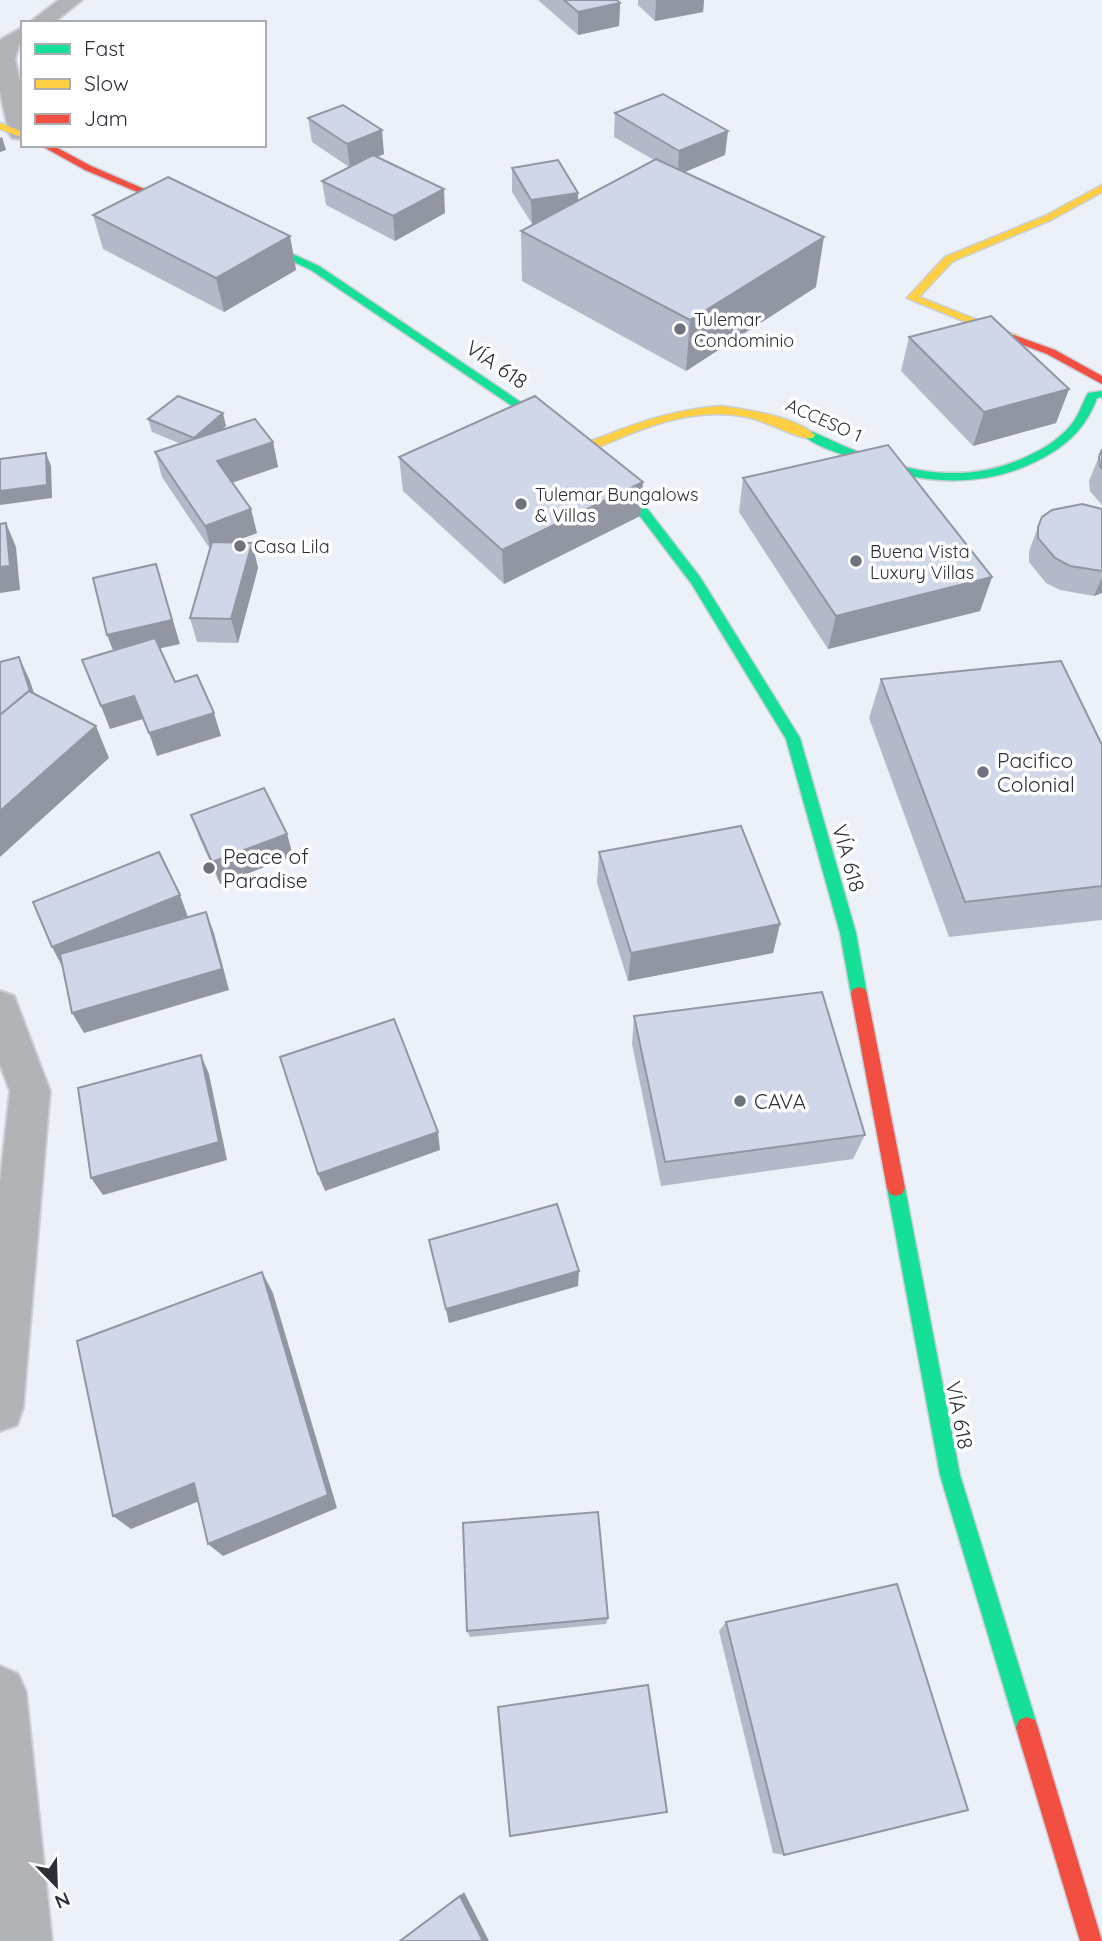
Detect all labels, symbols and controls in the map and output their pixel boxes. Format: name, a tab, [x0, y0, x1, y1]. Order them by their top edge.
legend	[21, 21, 266, 147]
text: Fast	[84, 35, 125, 61]
text: Slow	[84, 70, 129, 96]
text: Jam	[84, 105, 128, 131]
place label: Tulemar Condominio	[694, 308, 794, 352]
marker: Tulemar Condominio	[672, 321, 688, 337]
street label: VÍA 618	[461, 334, 533, 394]
street label: ACCESO 1	[782, 393, 866, 447]
place label: Tulemar Bungalows & Villas	[535, 483, 698, 527]
marker: Tulemar Bungalows & Villas	[513, 496, 529, 512]
place label: Casa Lila	[254, 535, 330, 558]
marker: Casa Lila	[232, 538, 248, 554]
place label: Buena Vista Luxury Villas	[870, 540, 974, 584]
marker: Buena Vista Luxury Villas	[848, 553, 864, 569]
place label: Pacifico Colonial	[997, 747, 1075, 797]
marker: Pacifico Colonial	[975, 764, 991, 780]
street label: VÍA 618	[827, 821, 871, 895]
place label: Peace of Paradise	[223, 843, 309, 893]
marker: Peace of Paradise	[201, 860, 217, 876]
place label: CAVA	[754, 1088, 806, 1114]
marker: CAVA	[732, 1093, 748, 1109]
street label: VÍA 618	[941, 1379, 979, 1451]
north arrow	[21, 1850, 91, 1920]
text: N	[52, 1887, 74, 1914]

